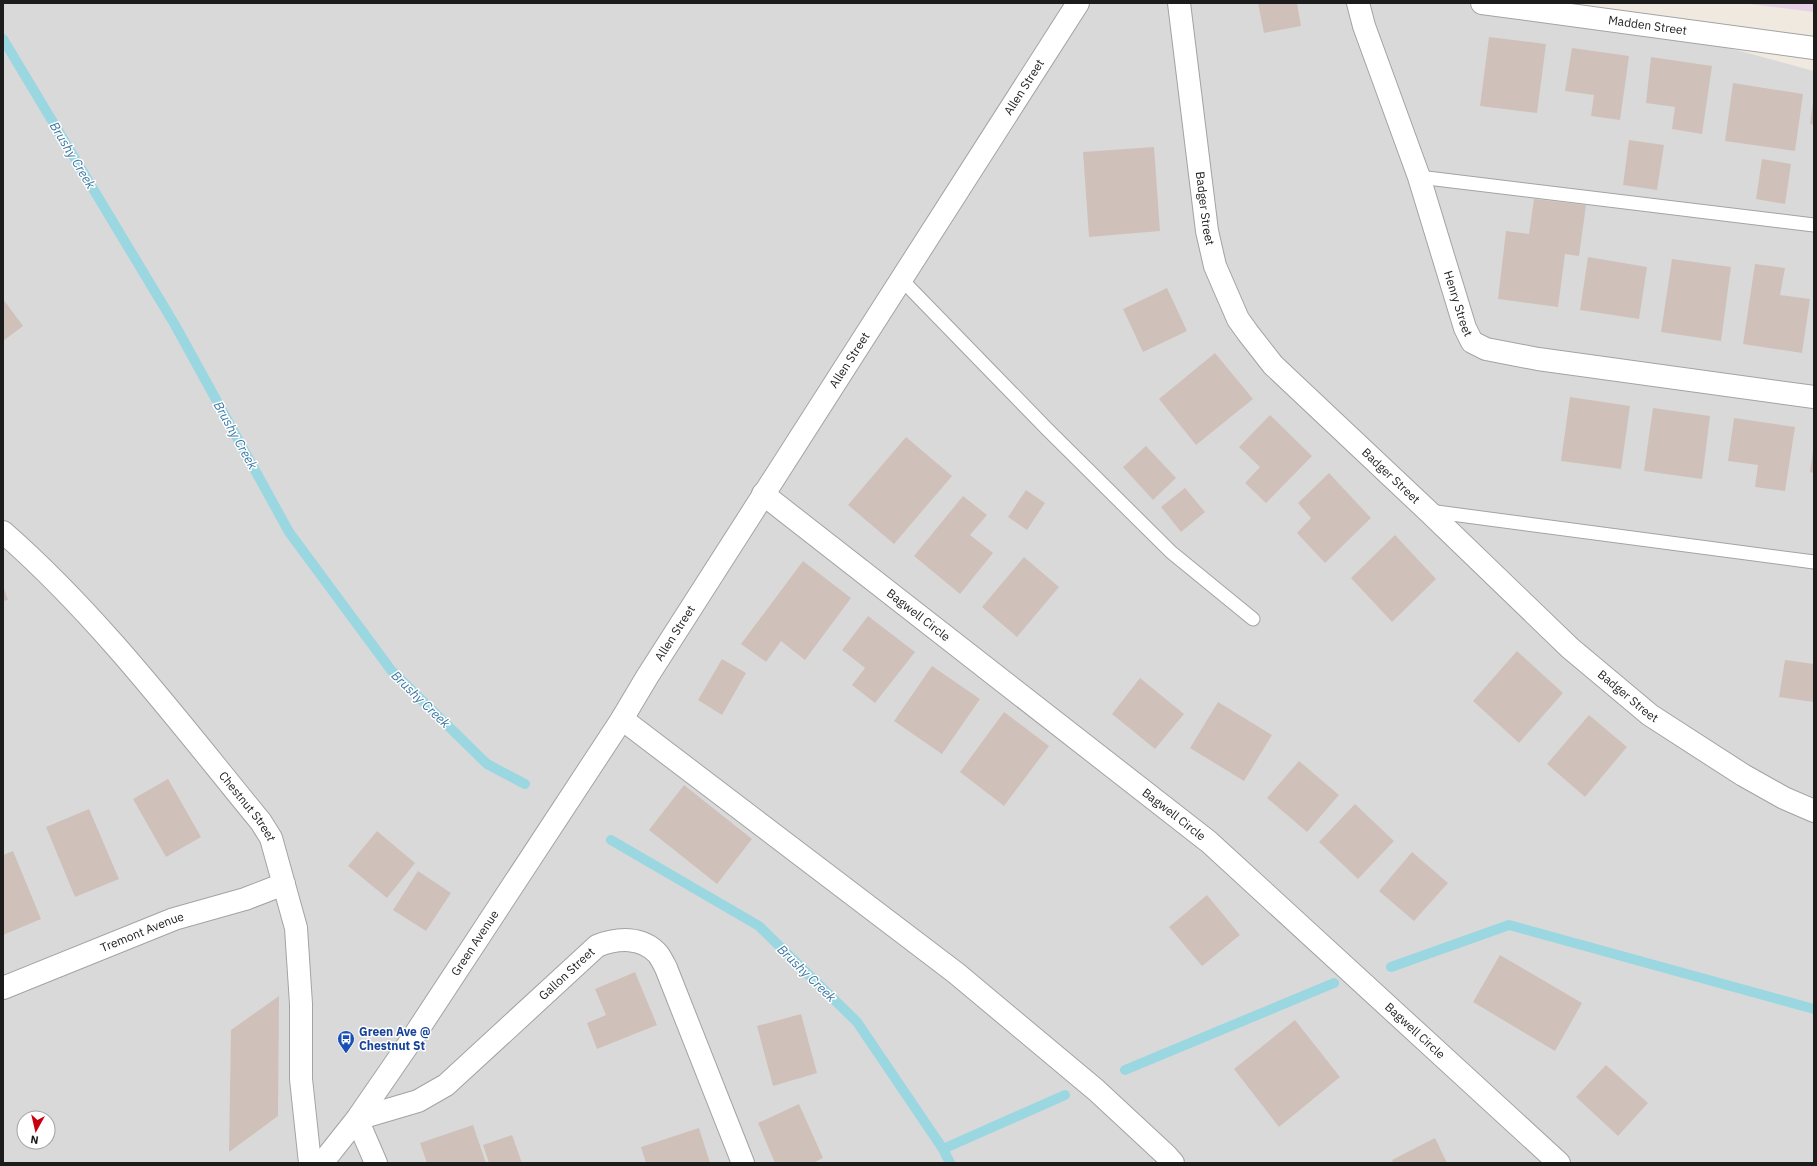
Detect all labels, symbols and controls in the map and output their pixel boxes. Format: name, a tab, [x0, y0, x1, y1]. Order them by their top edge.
street label: Madden Street	[1607, 12, 1688, 38]
street label: Allen Street	[1000, 56, 1047, 118]
water label: Brushy Creek	[46, 119, 99, 192]
street label: Badger Street	[1193, 171, 1218, 247]
street label: Henry Street	[1441, 269, 1476, 339]
street label: Allen Street	[826, 329, 873, 391]
water label: Brushy Creek	[210, 398, 261, 473]
street label: Badger Street	[1359, 445, 1423, 507]
street label: Bagwell Circle	[884, 585, 954, 644]
street label: Allen Street	[651, 602, 698, 664]
water label: Brushy Creek	[388, 667, 454, 732]
street label: Badger Street	[1595, 667, 1661, 725]
street label: Chestnut Street	[216, 768, 279, 843]
street label: Bagwell Circle	[1139, 785, 1209, 844]
street label: Green Avenue	[447, 907, 502, 979]
street label: Tremont Avenue	[98, 909, 186, 955]
water label: Brushy Creek	[774, 941, 840, 1006]
street label: Gallon Street	[535, 944, 598, 1003]
street label: Bagwell Circle	[1382, 999, 1449, 1062]
place label: Green Ave @ Chestnut St	[359, 1024, 431, 1053]
bus stop icon: Green Ave @ Chestnut St	[336, 1029, 356, 1054]
north arrow	[16, 1110, 56, 1150]
text: N	[30, 1132, 40, 1147]

